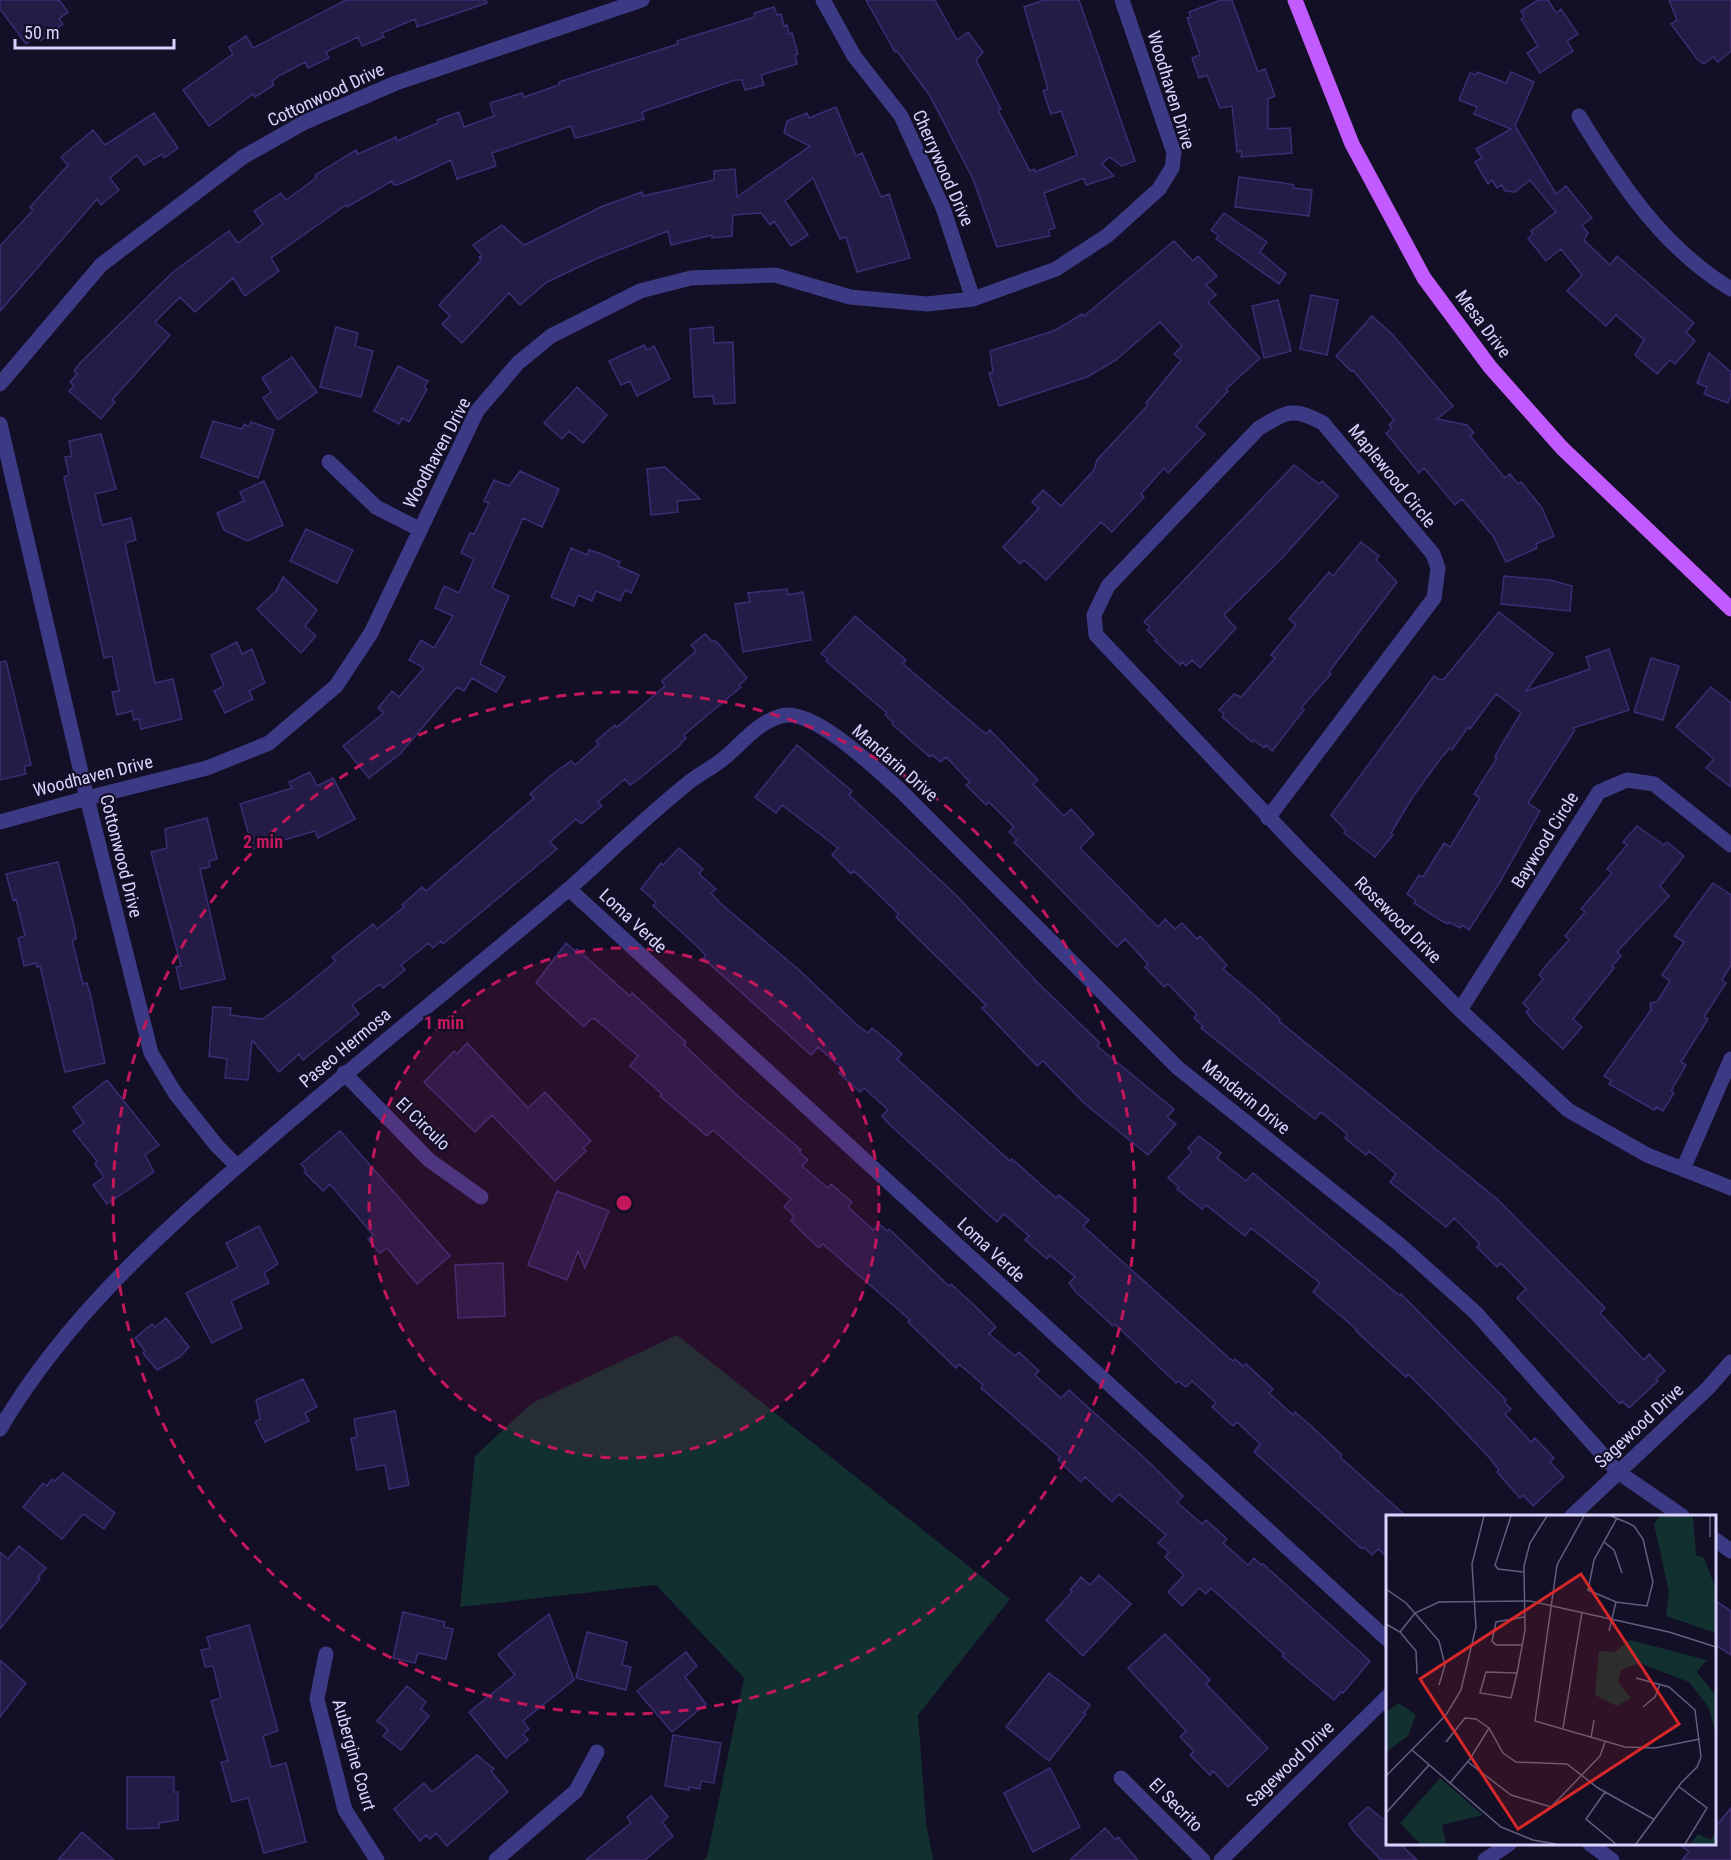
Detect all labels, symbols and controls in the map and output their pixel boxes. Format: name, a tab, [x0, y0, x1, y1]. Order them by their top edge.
scale bar	[15, 12, 174, 50]
text: 50 m	[24, 22, 59, 43]
street label: Woodhaven Drive	[1144, 28, 1199, 151]
street label: Cottonwood Drive	[264, 58, 387, 131]
street label: Cherrywood Drive	[909, 107, 978, 229]
street label: Mesa Drive	[1451, 286, 1516, 362]
street label: Woodhaven Drive	[399, 394, 475, 512]
street label: Maplewood Circle	[1344, 420, 1441, 532]
street label: Mandarin Drive	[848, 720, 943, 806]
street label: Woodhaven Drive	[31, 751, 155, 801]
street label: Baywood Circle	[1507, 788, 1582, 892]
street label: Cottonwood Drive	[96, 792, 147, 920]
text: 2 min	[243, 831, 283, 852]
street label: Rosewood Drive	[1351, 872, 1446, 967]
street label: Loma Verde	[595, 884, 671, 957]
street label: Paseo Hermosa	[295, 1003, 395, 1092]
text: 1 min	[424, 1012, 464, 1033]
street label: Mandarin Drive	[1198, 1055, 1294, 1138]
street label: El Circulo	[392, 1093, 455, 1154]
centre of rings	[614, 1193, 634, 1213]
street label: Loma Verde	[953, 1213, 1029, 1286]
street label: Sagewood Drive	[1590, 1379, 1688, 1472]
inset map	[1386, 1515, 1716, 1845]
street label: Aubergine Court	[329, 1697, 380, 1813]
street label: Sagewood Drive	[1241, 1716, 1338, 1811]
street label: El Secrito	[1145, 1773, 1208, 1836]

